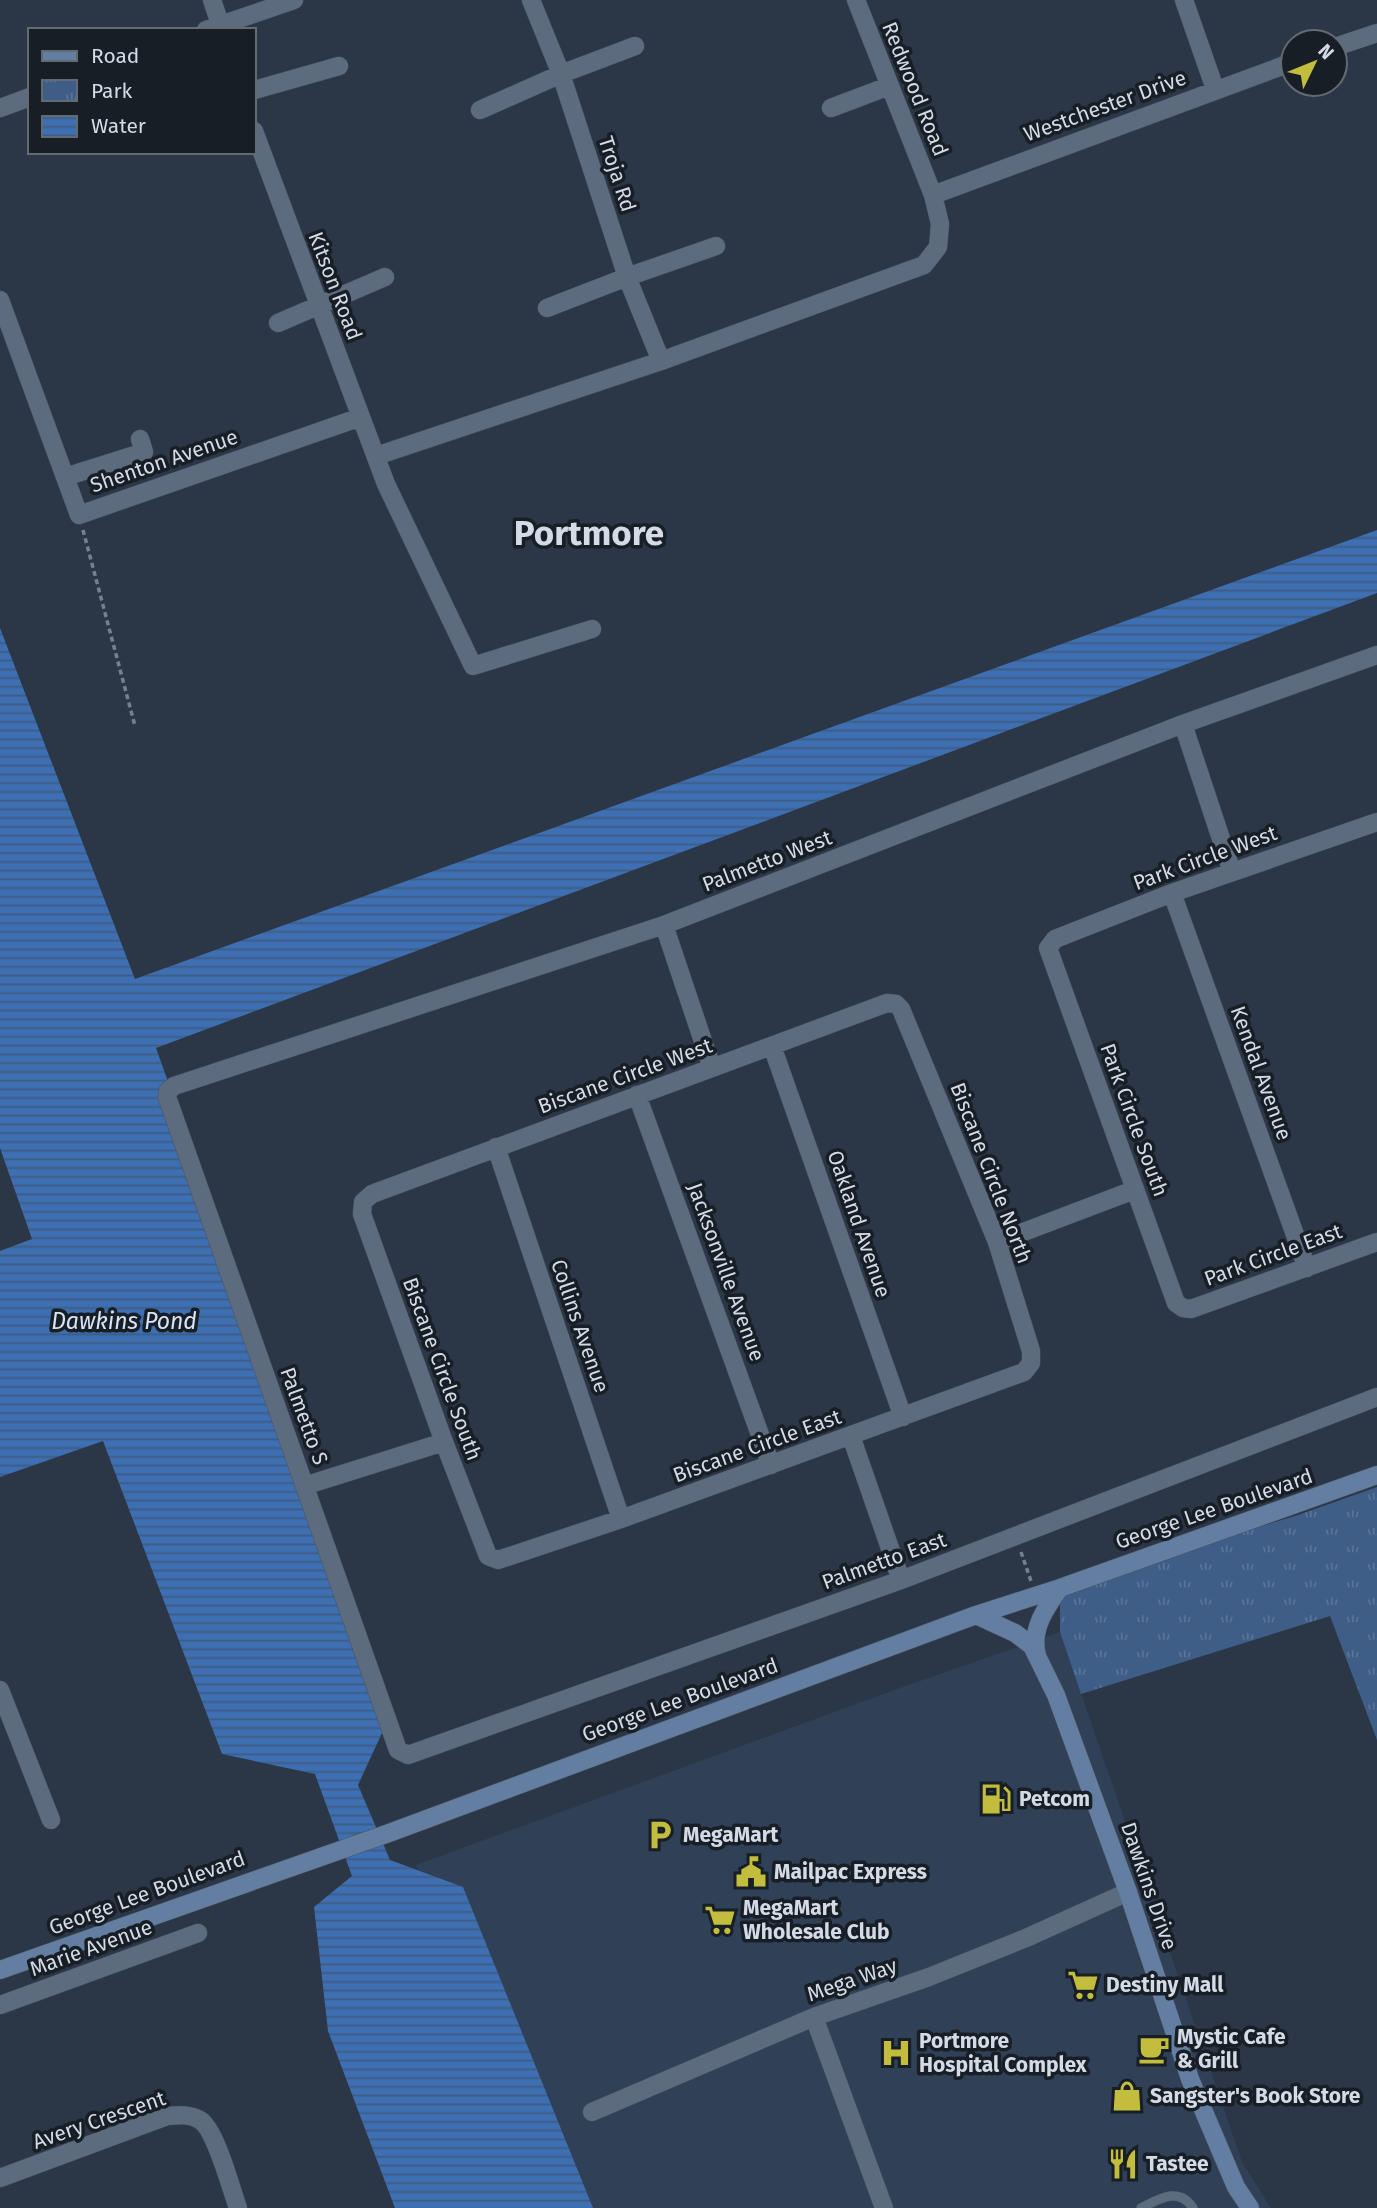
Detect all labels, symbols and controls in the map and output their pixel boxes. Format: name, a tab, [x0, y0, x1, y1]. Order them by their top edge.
street label: Redwood Road	[876, 18, 954, 160]
legend	[28, 28, 256, 154]
north arrow	[1279, 28, 1349, 98]
text: N	[1313, 39, 1339, 64]
text: Road	[91, 43, 139, 69]
street label: Westchester Drive	[1020, 65, 1190, 147]
text: Park	[91, 78, 133, 104]
text: Water	[91, 113, 146, 139]
street label: Troja Rd	[593, 133, 641, 215]
street label: Kitson Road	[302, 228, 368, 344]
street label: Shenton Avenue	[87, 424, 241, 498]
district label: Portmore	[514, 512, 664, 554]
street label: Park Circle West	[1130, 820, 1281, 896]
street label: Palmetto West	[699, 824, 836, 898]
street label: Kendal Avenue	[1225, 1002, 1297, 1144]
street label: Biscane Circle West	[534, 1032, 716, 1120]
street label: Park Circle South	[1094, 1040, 1174, 1200]
street label: Biscane Circle North	[944, 1079, 1038, 1267]
street label: Oakland Avenue	[822, 1147, 896, 1301]
street label: Jacksonville Avenue	[682, 1179, 770, 1365]
street label: Park Circle East	[1201, 1218, 1346, 1292]
street label: Collins Avenue	[545, 1256, 615, 1396]
street label: Biscane Circle South	[397, 1274, 487, 1464]
water label: Dawkins Pond	[51, 1307, 197, 1335]
street label: Palmetto S	[274, 1364, 334, 1468]
street label: Biscane Circle East	[669, 1403, 845, 1488]
street label: George Lee Boulevard	[1112, 1463, 1316, 1555]
street label: Palmetto East	[818, 1526, 950, 1595]
street label: George Lee Boulevard	[578, 1652, 782, 1748]
fuel station icon: Petcom	[979, 1782, 1013, 1816]
place label: Petcom	[1019, 1786, 1090, 1812]
parking icon: MegaMart	[643, 1818, 677, 1852]
street label: Dawkins Drive	[1115, 1819, 1183, 1953]
place label: MegaMart	[683, 1822, 779, 1848]
street label: George Lee Boulevard	[45, 1845, 249, 1941]
public building icon: Mailpac Express	[734, 1855, 768, 1889]
place label: Mailpac Express	[774, 1859, 927, 1885]
place label: MegaMart Wholesale Club	[743, 1895, 889, 1945]
supermarket icon: MegaMart Wholesale Club	[703, 1903, 737, 1937]
street label: Marie Avenue	[26, 1914, 156, 1982]
street label: Mega Way	[804, 1952, 901, 2008]
supermarket icon: Destiny Mall	[1066, 1968, 1100, 2002]
place label: Destiny Mall	[1106, 1972, 1224, 1998]
place label: Mystic Cafe & Grill	[1177, 2024, 1286, 2074]
place label: Portmore Hospital Complex	[919, 2028, 1087, 2078]
cafe icon: Mystic Cafe & Grill	[1137, 2032, 1171, 2066]
hospital icon: Portmore Hospital Complex	[879, 2036, 913, 2070]
shop icon: Sangster's Book Store	[1110, 2079, 1144, 2113]
place label: Sangster's Book Store	[1150, 2083, 1361, 2109]
street label: Avery Crescent	[29, 2085, 169, 2155]
restaurant icon: Tastee	[1106, 2147, 1140, 2181]
place label: Tastee	[1146, 2151, 1209, 2177]

